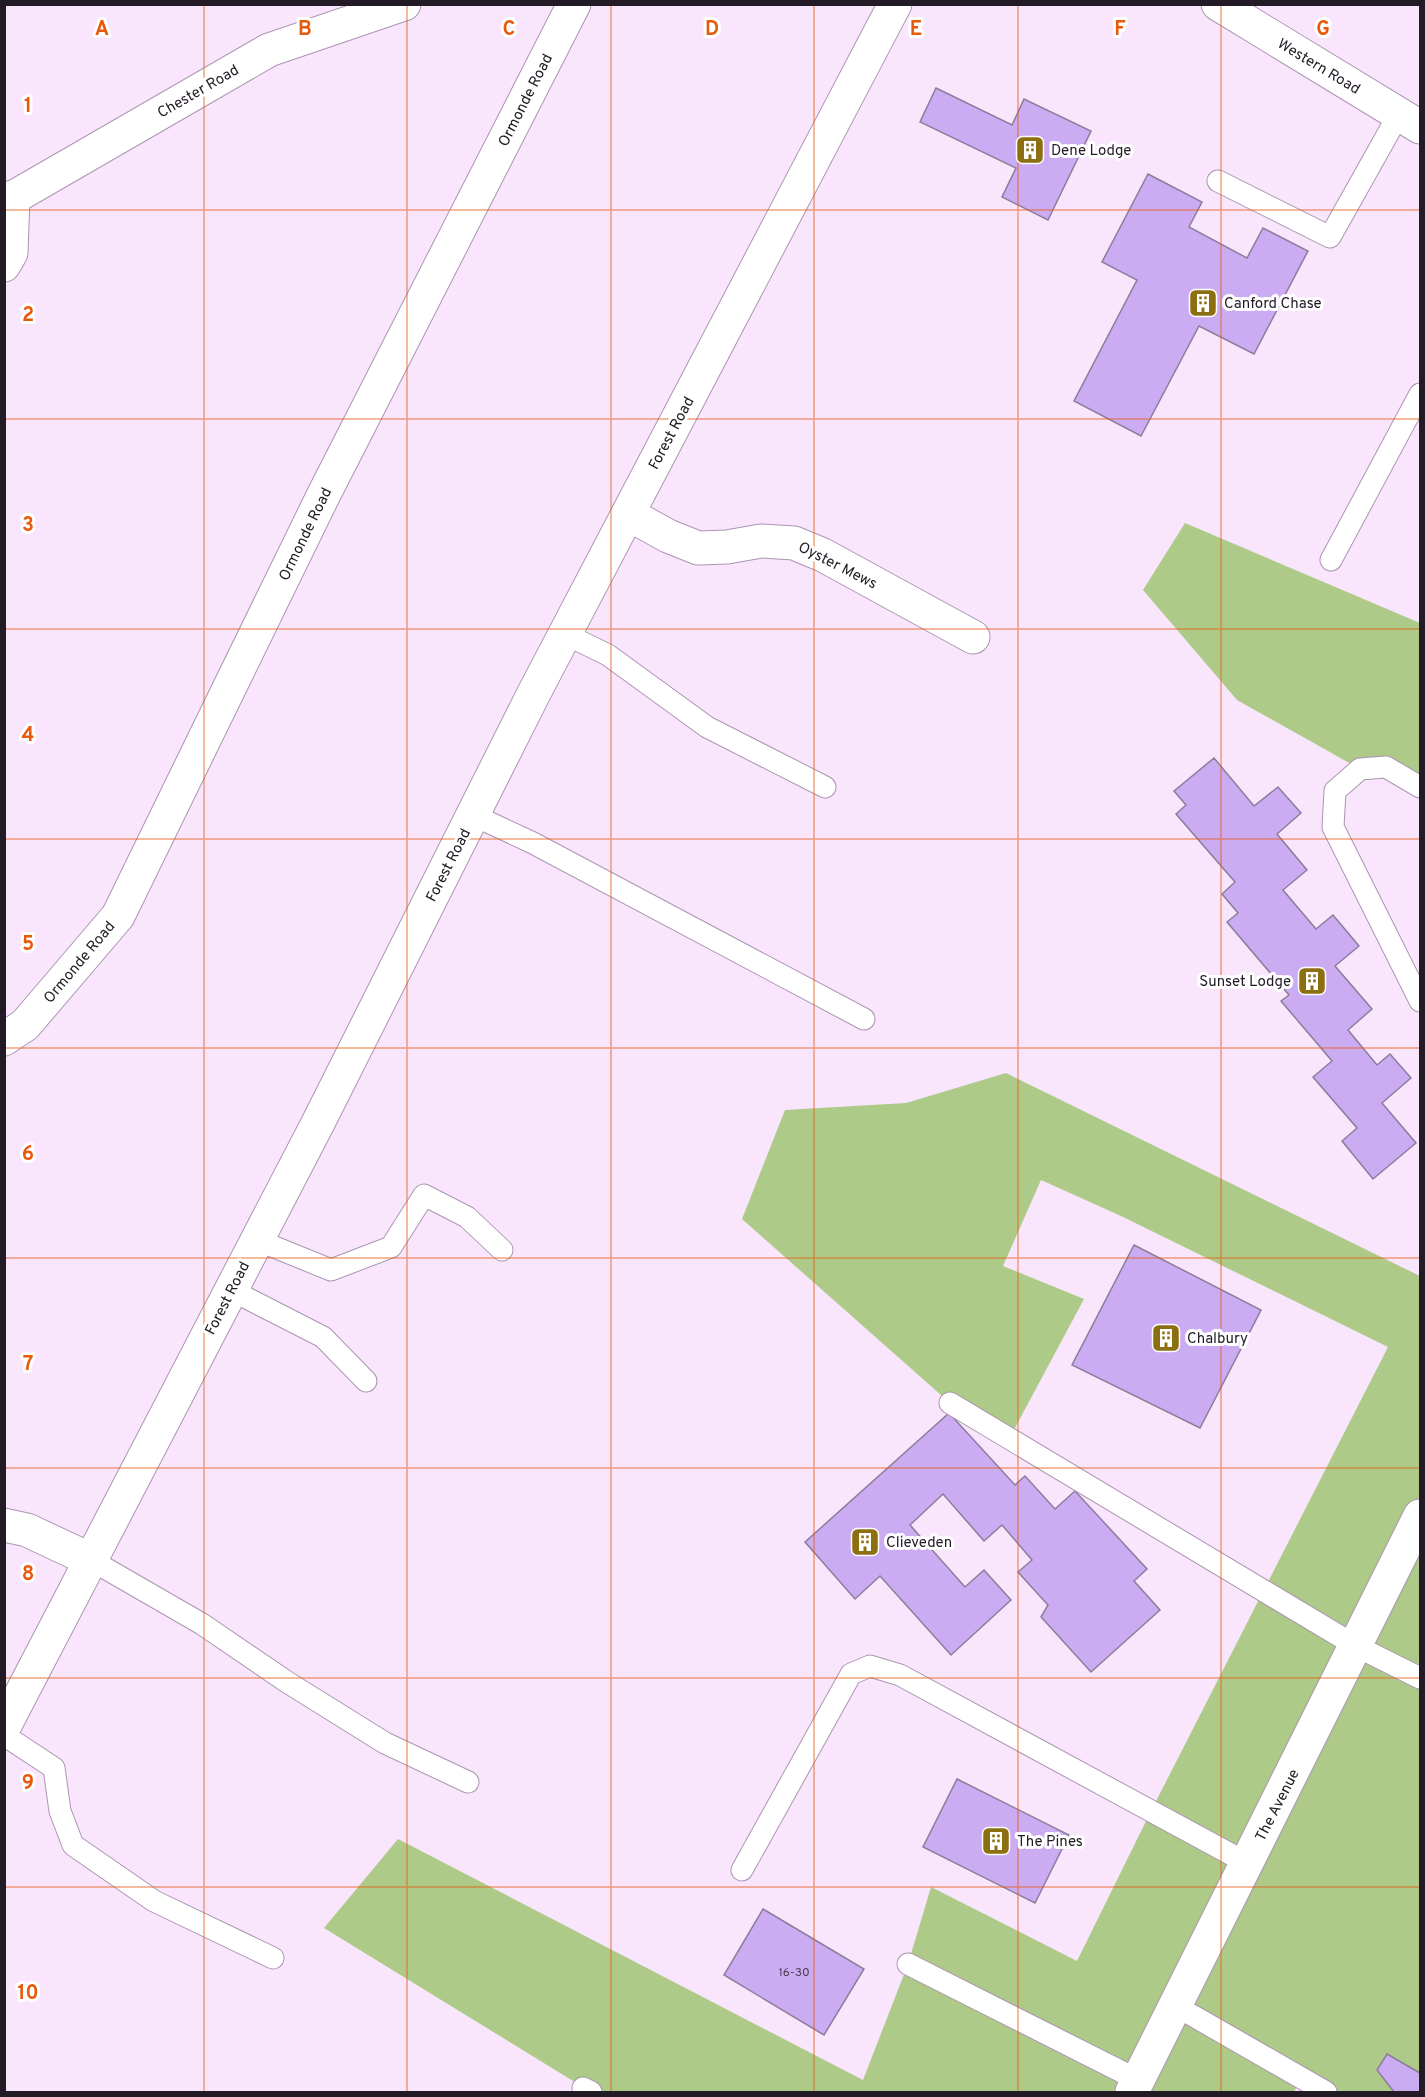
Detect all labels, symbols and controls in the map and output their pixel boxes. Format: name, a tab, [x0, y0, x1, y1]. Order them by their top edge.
text: A	[95, 17, 109, 43]
text: B	[298, 17, 312, 43]
text: C	[503, 17, 515, 43]
text: D	[705, 17, 719, 43]
text: E	[910, 17, 922, 43]
text: F	[1114, 17, 1126, 43]
text: G	[1316, 17, 1330, 43]
street label: Western Road	[1273, 35, 1363, 99]
street label: Ormonde Road	[495, 51, 558, 150]
street label: Chester Road	[155, 61, 243, 123]
text: 1	[24, 94, 32, 120]
building icon: Dene Lodge	[1014, 134, 1046, 166]
place label: Dene Lodge	[1051, 142, 1131, 161]
building icon: Canford Chase	[1187, 287, 1219, 319]
place label: Canford Chase	[1224, 295, 1322, 314]
text: 2	[22, 303, 34, 329]
street label: Forest Road	[645, 394, 699, 473]
street label: Ormonde Road	[276, 485, 337, 584]
text: 3	[22, 513, 34, 539]
street label: Oyster Mews	[795, 538, 880, 594]
text: 4	[22, 723, 34, 749]
street label: Forest Road	[423, 826, 476, 906]
street label: Ormonde Road	[40, 918, 120, 1008]
text: 5	[22, 932, 34, 958]
building icon: Sunset Lodge	[1296, 965, 1328, 997]
place label: Sunset Lodge	[1199, 973, 1291, 992]
text: 6	[22, 1142, 34, 1168]
street label: Forest Road	[202, 1259, 255, 1339]
building icon: Chalbury	[1150, 1322, 1182, 1354]
place label: Chalbury	[1187, 1330, 1248, 1349]
text: 7	[23, 1352, 33, 1378]
building icon: Clieveden	[849, 1526, 881, 1558]
place label: Clieveden	[886, 1534, 952, 1553]
text: 8	[22, 1562, 34, 1588]
street label: The Avenue	[1252, 1766, 1305, 1845]
text: 9	[22, 1771, 34, 1797]
building icon: The Pines	[980, 1825, 1012, 1857]
place label: The Pines	[1017, 1833, 1083, 1852]
house number: 16-30	[778, 1965, 810, 1981]
text: 10	[17, 1981, 39, 2007]

